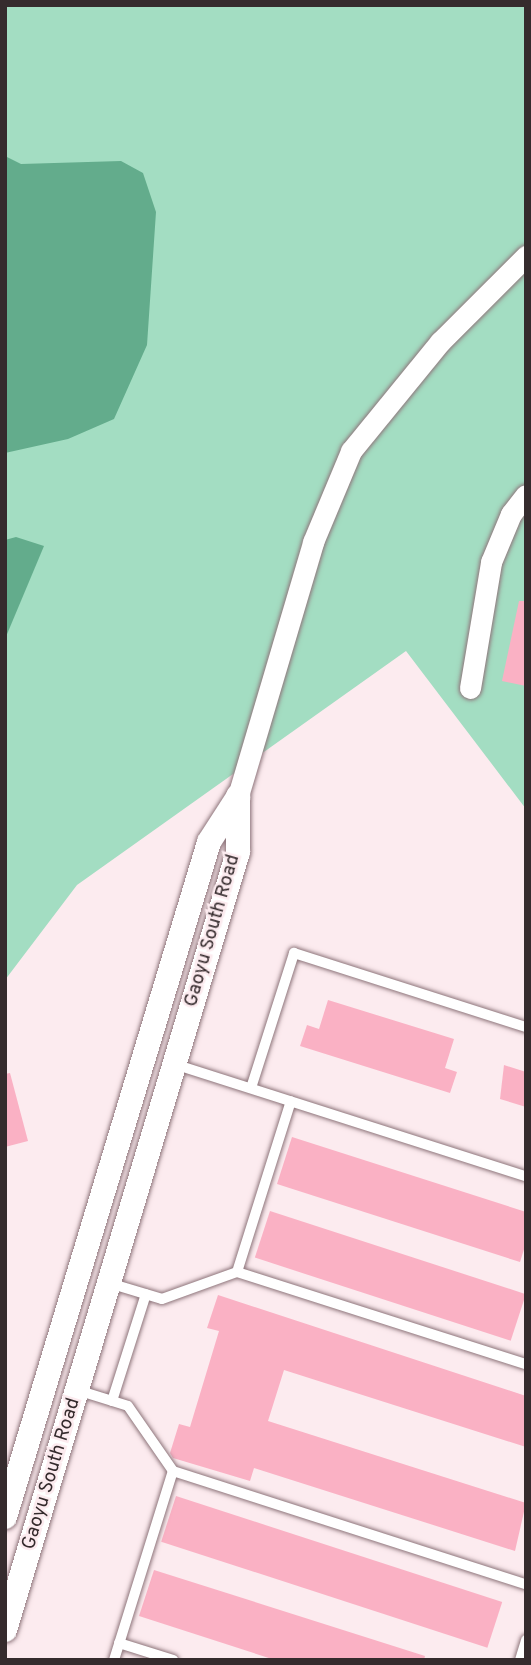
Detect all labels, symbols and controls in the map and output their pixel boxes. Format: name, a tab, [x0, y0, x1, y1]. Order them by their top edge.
street label: Gaoyu South Road	[180, 852, 246, 1010]
street label: Gaoyu South Road	[18, 1395, 86, 1553]

